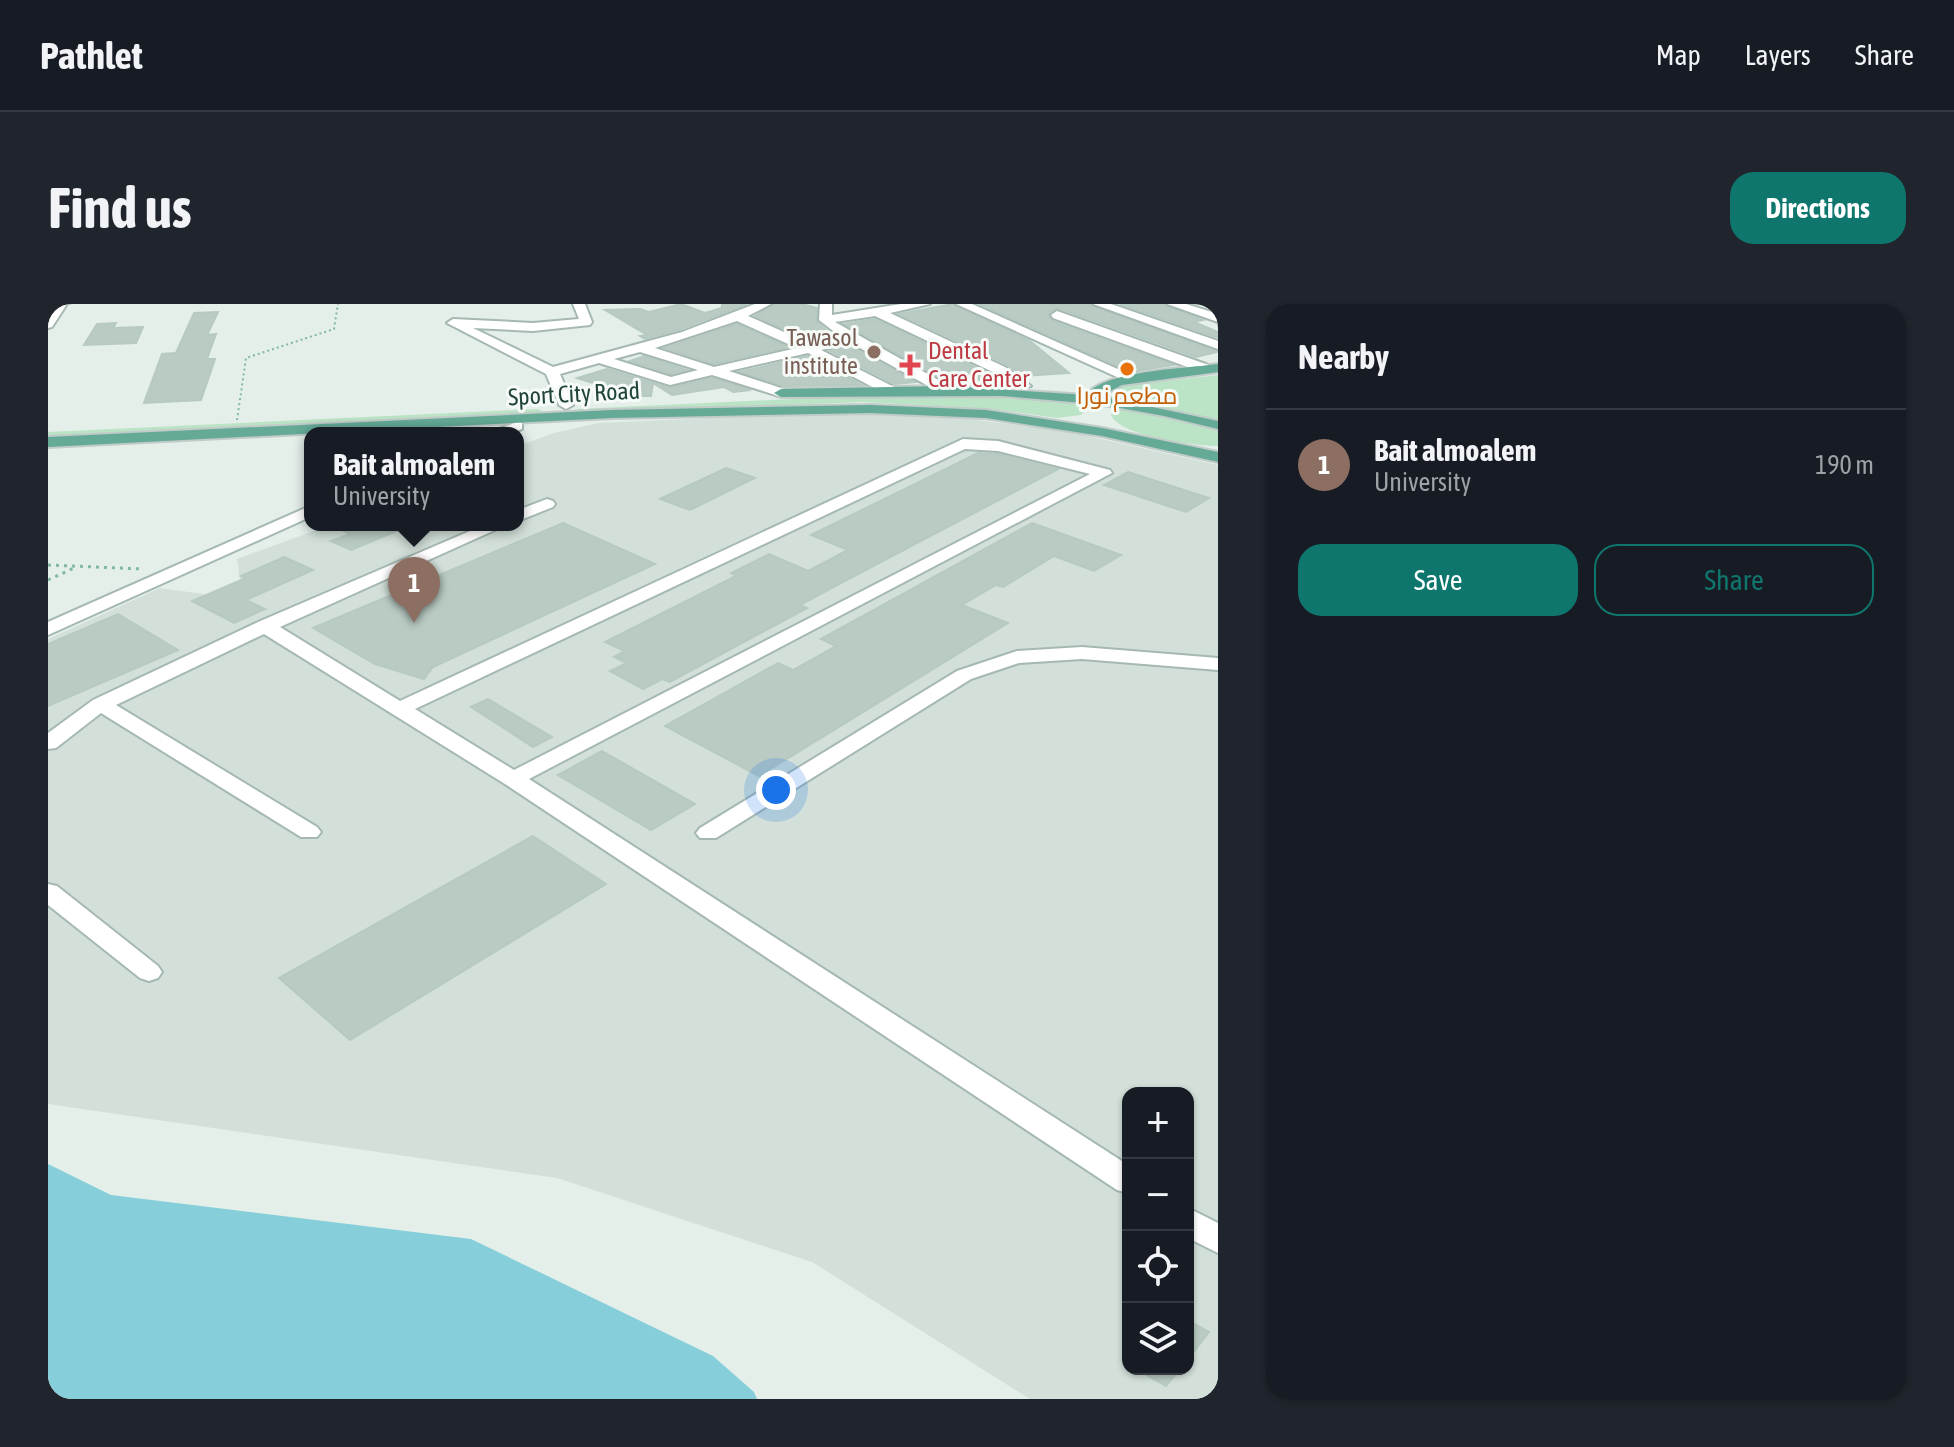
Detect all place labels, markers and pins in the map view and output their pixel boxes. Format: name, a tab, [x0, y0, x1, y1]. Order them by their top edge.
place label: Tawasol institute	[784, 324, 859, 379]
place label: Dental Care Center	[928, 337, 1030, 392]
marker: Tawasol institute	[865, 343, 883, 361]
marker: Dental Care Center	[899, 354, 921, 376]
marker: مطعم نورا	[1118, 360, 1136, 378]
place label: مطعم نورا	[1077, 382, 1177, 412]
pin: 1	[388, 557, 440, 623]

